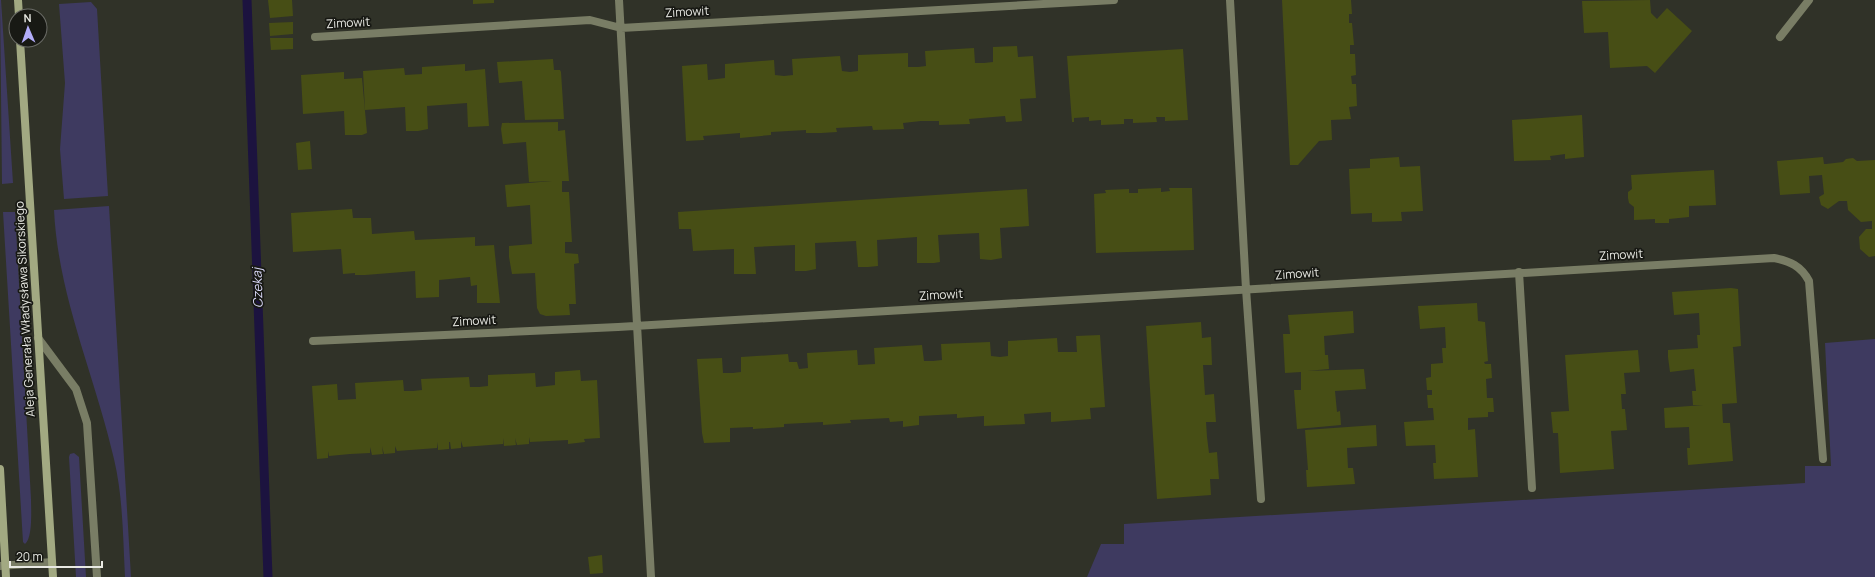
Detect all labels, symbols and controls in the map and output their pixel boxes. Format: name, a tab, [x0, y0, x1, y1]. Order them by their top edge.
street label: Zimowit	[665, 2, 710, 21]
north arrow	[8, 8, 48, 48]
text: N	[23, 10, 32, 25]
street label: Zimowit	[326, 13, 371, 32]
street label: Aleja Generała Władysława Sikorskiego	[10, 201, 39, 417]
street label: Zimowit	[1599, 245, 1644, 264]
street label: Zimowit	[1274, 263, 1320, 284]
water label: Czekaj	[247, 266, 267, 308]
street label: Zimowit	[919, 285, 964, 304]
street label: Zimowit	[452, 311, 497, 330]
scale bar	[10, 543, 102, 569]
text: 20 m	[16, 548, 43, 565]

